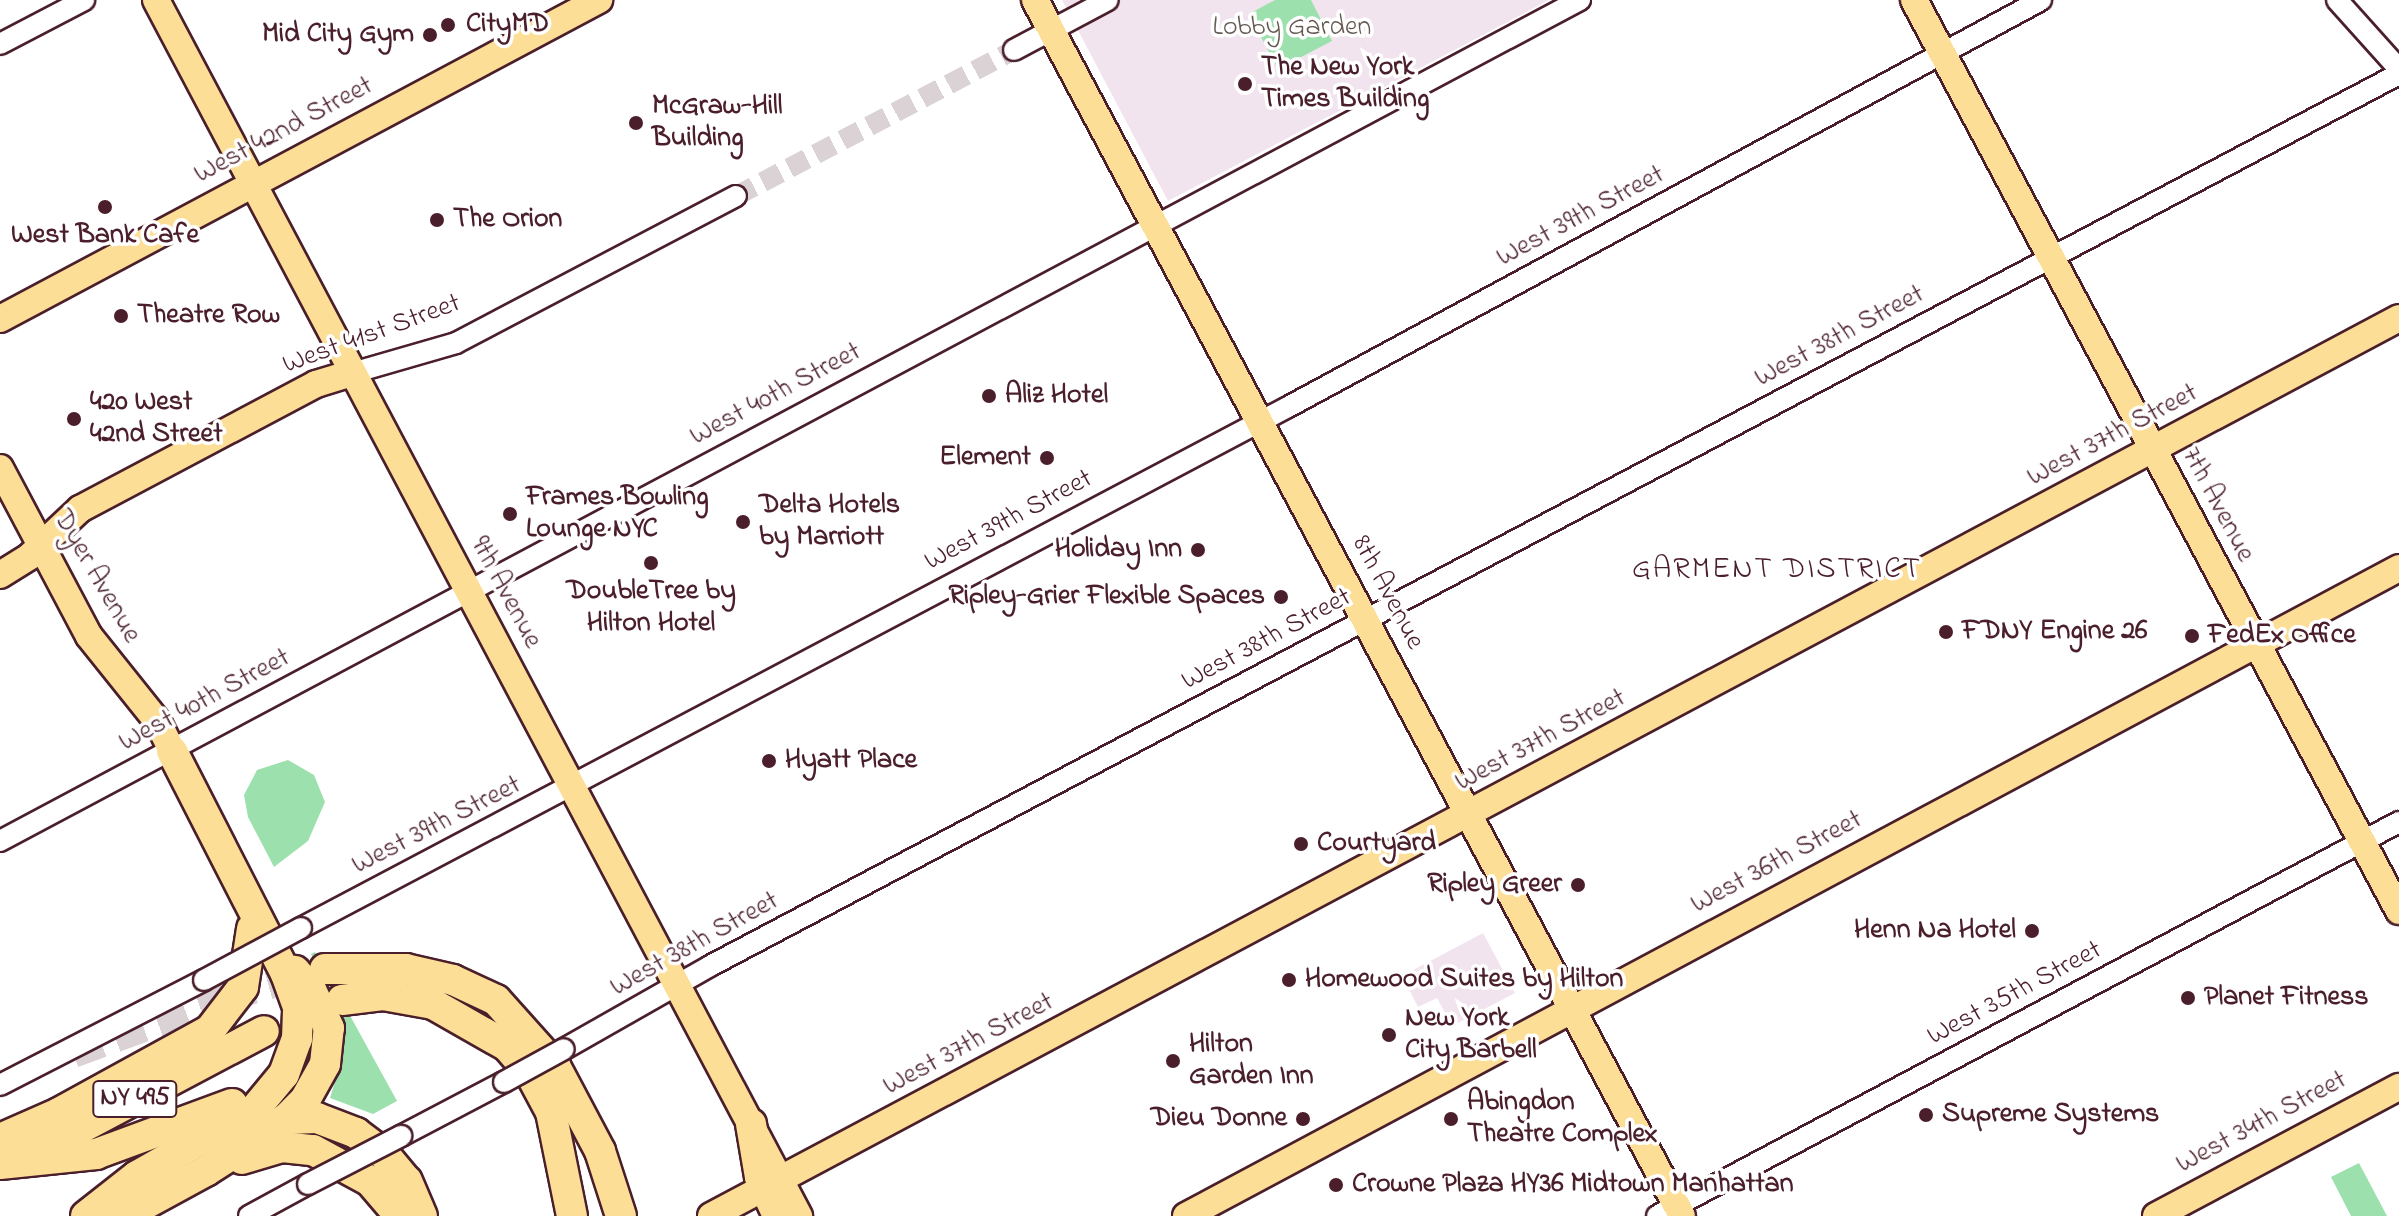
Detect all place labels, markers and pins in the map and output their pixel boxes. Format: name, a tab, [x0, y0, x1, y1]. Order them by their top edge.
place label: CityMD	[466, 8, 549, 42]
marker: CityMD	[437, 14, 459, 36]
place label: Mid City Gym	[262, 18, 414, 52]
marker: Mid City Gym	[421, 26, 439, 44]
place label: The New York Times Building	[1261, 51, 1429, 117]
marker: The New York Times Building	[1236, 75, 1254, 93]
place label: McGraw-Hill Building	[652, 90, 782, 156]
marker: McGraw-Hill Building	[627, 114, 645, 132]
marker: West Bank Cafe	[96, 198, 114, 216]
place label: The Orion	[453, 203, 562, 237]
marker: The Orion	[428, 211, 446, 229]
place label: West Bank Cafe	[11, 219, 199, 253]
place label: Theatre Row	[137, 299, 280, 333]
marker: Theatre Row	[112, 307, 130, 325]
place label: Aliz Hotel	[1005, 379, 1108, 413]
place label: 420 West 42nd Street	[90, 386, 223, 452]
marker: Aliz Hotel	[980, 387, 998, 405]
marker: 420 West 42nd Street	[65, 410, 83, 428]
place label: Element	[939, 441, 1031, 475]
marker: Element	[1038, 449, 1056, 467]
place label: Frames Bowling Lounge NYC	[526, 481, 709, 547]
place label: Delta Hotels by Marriott	[759, 489, 900, 555]
marker: Frames Bowling Lounge NYC	[501, 505, 519, 523]
marker: Delta Hotels by Marriott	[734, 513, 752, 531]
place label: Holiday Inn	[1055, 533, 1182, 567]
marker: Holiday Inn	[1189, 541, 1207, 559]
marker: DoubleTree by Hilton Hotel	[642, 554, 660, 572]
place label: DoubleTree by Hilton Hotel	[566, 575, 736, 641]
place label: Ripley-Grier Flexible Spaces	[949, 580, 1265, 614]
marker: Ripley-Grier Flexible Spaces	[1272, 588, 1290, 606]
place label: FDNY Engine 26	[1962, 615, 2147, 649]
place label: FedEx Office	[2208, 619, 2356, 653]
marker: FDNY Engine 26	[1937, 623, 1955, 641]
marker: FedEx Office	[2183, 627, 2201, 645]
place label: Hyatt Place	[785, 744, 917, 778]
marker: Hyatt Place	[760, 752, 778, 770]
place label: Courtyard	[1317, 827, 1436, 861]
marker: Courtyard	[1292, 835, 1310, 853]
place label: Ripley Greer	[1427, 868, 1562, 902]
marker: Ripley Greer	[1569, 876, 1587, 894]
place label: Henn Na Hotel	[1854, 914, 2016, 948]
marker: Henn Na Hotel	[2023, 922, 2041, 940]
place label: Homewood Suites by Hilton	[1305, 963, 1623, 997]
marker: Homewood Suites by Hilton	[1280, 971, 1298, 989]
place label: Planet Fitness	[2204, 981, 2369, 1015]
marker: Planet Fitness	[2179, 989, 2197, 1007]
place label: New York City Barbell	[1405, 1002, 1537, 1068]
marker: New York City Barbell	[1380, 1026, 1398, 1044]
place label: Hilton Garden Inn	[1189, 1028, 1314, 1094]
marker: Hilton Garden Inn	[1164, 1052, 1182, 1070]
place label: Abingdon Theatre Complex	[1467, 1086, 1657, 1152]
place label: Supreme Systems	[1942, 1098, 2159, 1132]
place label: Dieu Donne	[1151, 1102, 1287, 1136]
marker: Supreme Systems	[1917, 1106, 1935, 1124]
marker: Dieu Donne	[1294, 1110, 1312, 1128]
marker: Abingdon Theatre Complex	[1442, 1110, 1460, 1128]
place label: Crowne Plaza HY36 Midtown Manhattan	[1352, 1168, 1794, 1202]
marker: Crowne Plaza HY36 Midtown Manhattan	[1327, 1176, 1345, 1194]

